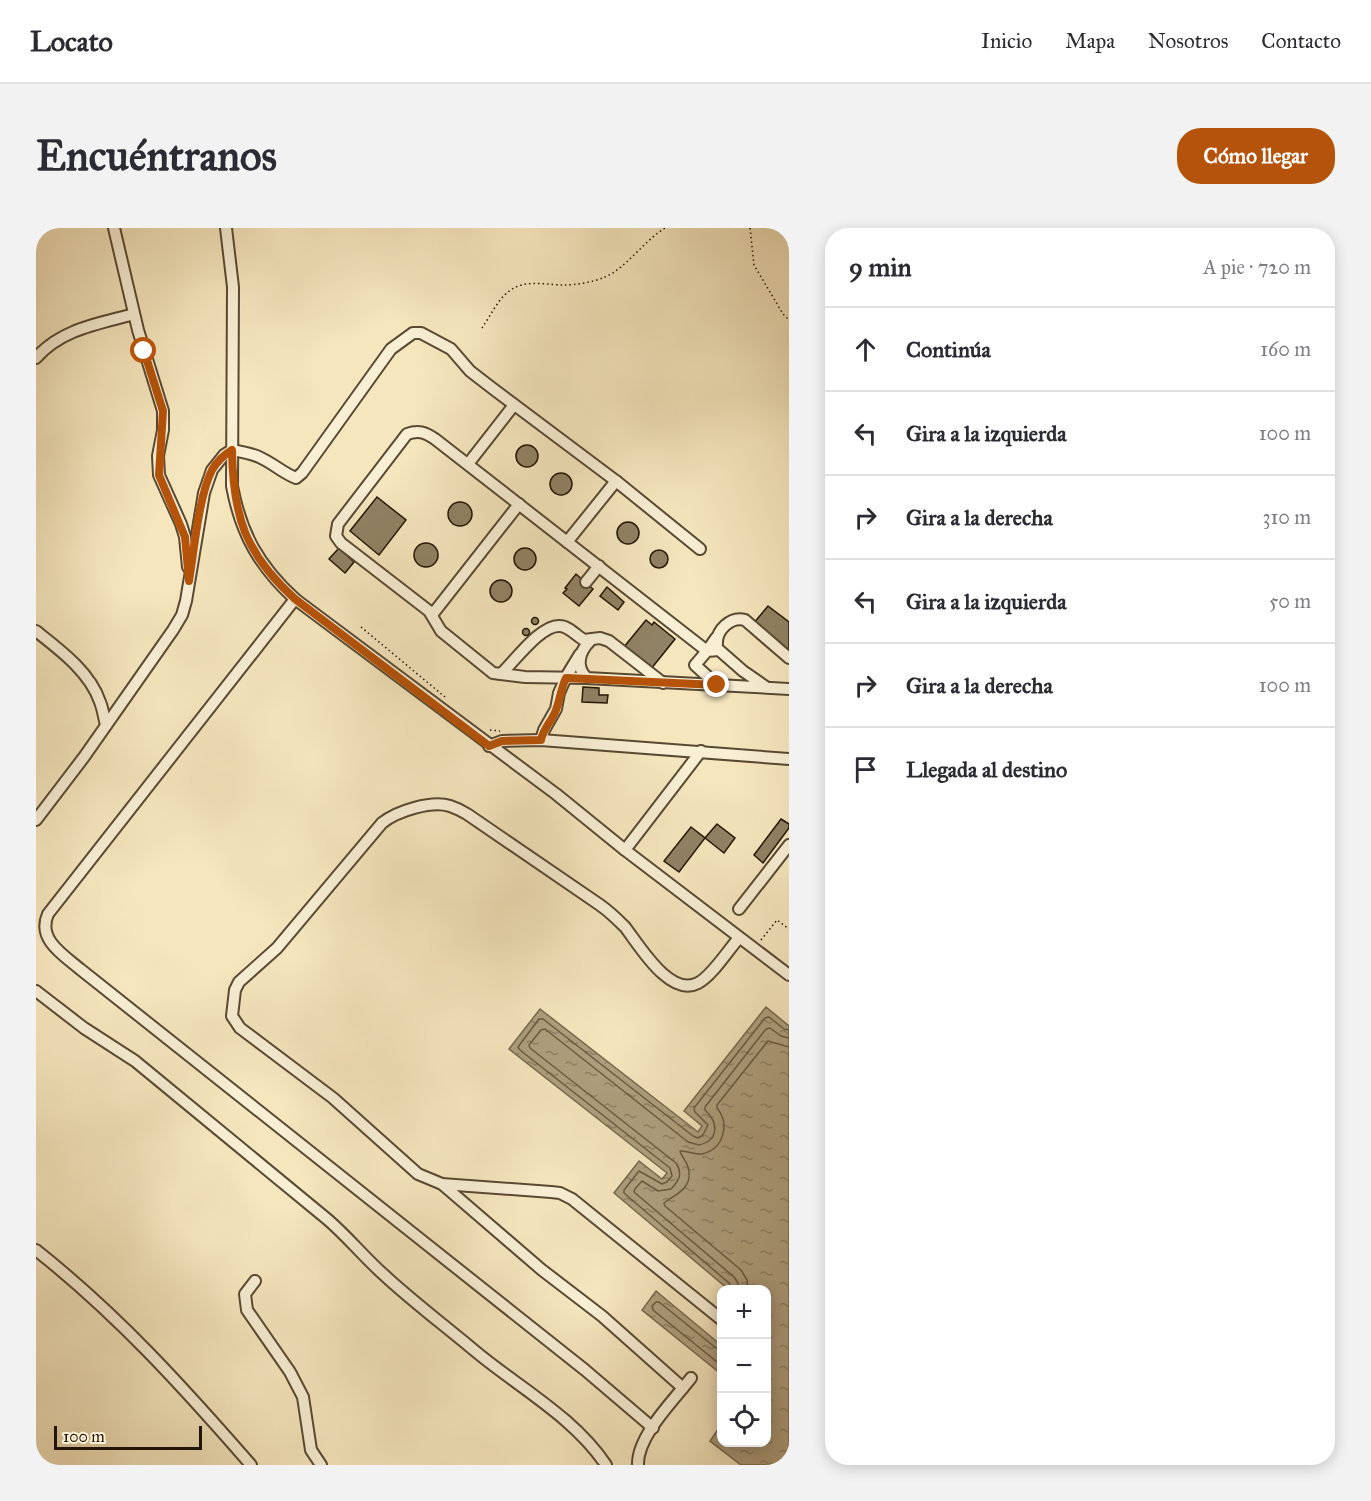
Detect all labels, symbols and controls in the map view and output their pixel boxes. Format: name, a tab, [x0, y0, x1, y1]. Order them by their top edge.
text: Locato	[30, 24, 113, 59]
text: Inicio	[981, 28, 1032, 54]
text: Mapa	[1065, 28, 1115, 54]
text: Nosotros	[1148, 28, 1228, 54]
text: Contacto	[1261, 28, 1341, 54]
button: Cómo llegar	[1177, 128, 1335, 184]
text: Encuéntranos	[36, 130, 277, 182]
text: 9 min	[849, 251, 912, 283]
text: A pie · 720 m	[1203, 255, 1311, 279]
icon: ahead	[849, 333, 882, 366]
text: Continúa	[906, 336, 991, 363]
route start	[130, 337, 156, 363]
text: 160 m	[1260, 337, 1311, 361]
icon: left	[849, 417, 882, 450]
text: Gira a la izquierda	[906, 420, 1067, 447]
text: 100 m	[1259, 421, 1311, 445]
icon: right	[849, 501, 882, 534]
text: Gira a la derecha	[906, 504, 1053, 531]
text: 310 m	[1262, 505, 1311, 529]
icon: left	[849, 585, 882, 618]
text: Gira a la izquierda	[906, 588, 1067, 615]
text: 50 m	[1269, 589, 1311, 613]
icon: right	[849, 669, 882, 702]
route end	[703, 671, 729, 697]
text: Gira a la derecha	[906, 672, 1053, 699]
text: 100 m	[1259, 673, 1311, 697]
icon: arrive	[849, 753, 882, 786]
text: Llegada al destino	[906, 756, 1067, 783]
map controls	[717, 1285, 771, 1447]
button: +	[717, 1285, 771, 1339]
button: −	[717, 1339, 771, 1393]
button: locate	[717, 1393, 771, 1447]
scale bar	[54, 1423, 202, 1450]
text: 100 m	[63, 1427, 105, 1446]

